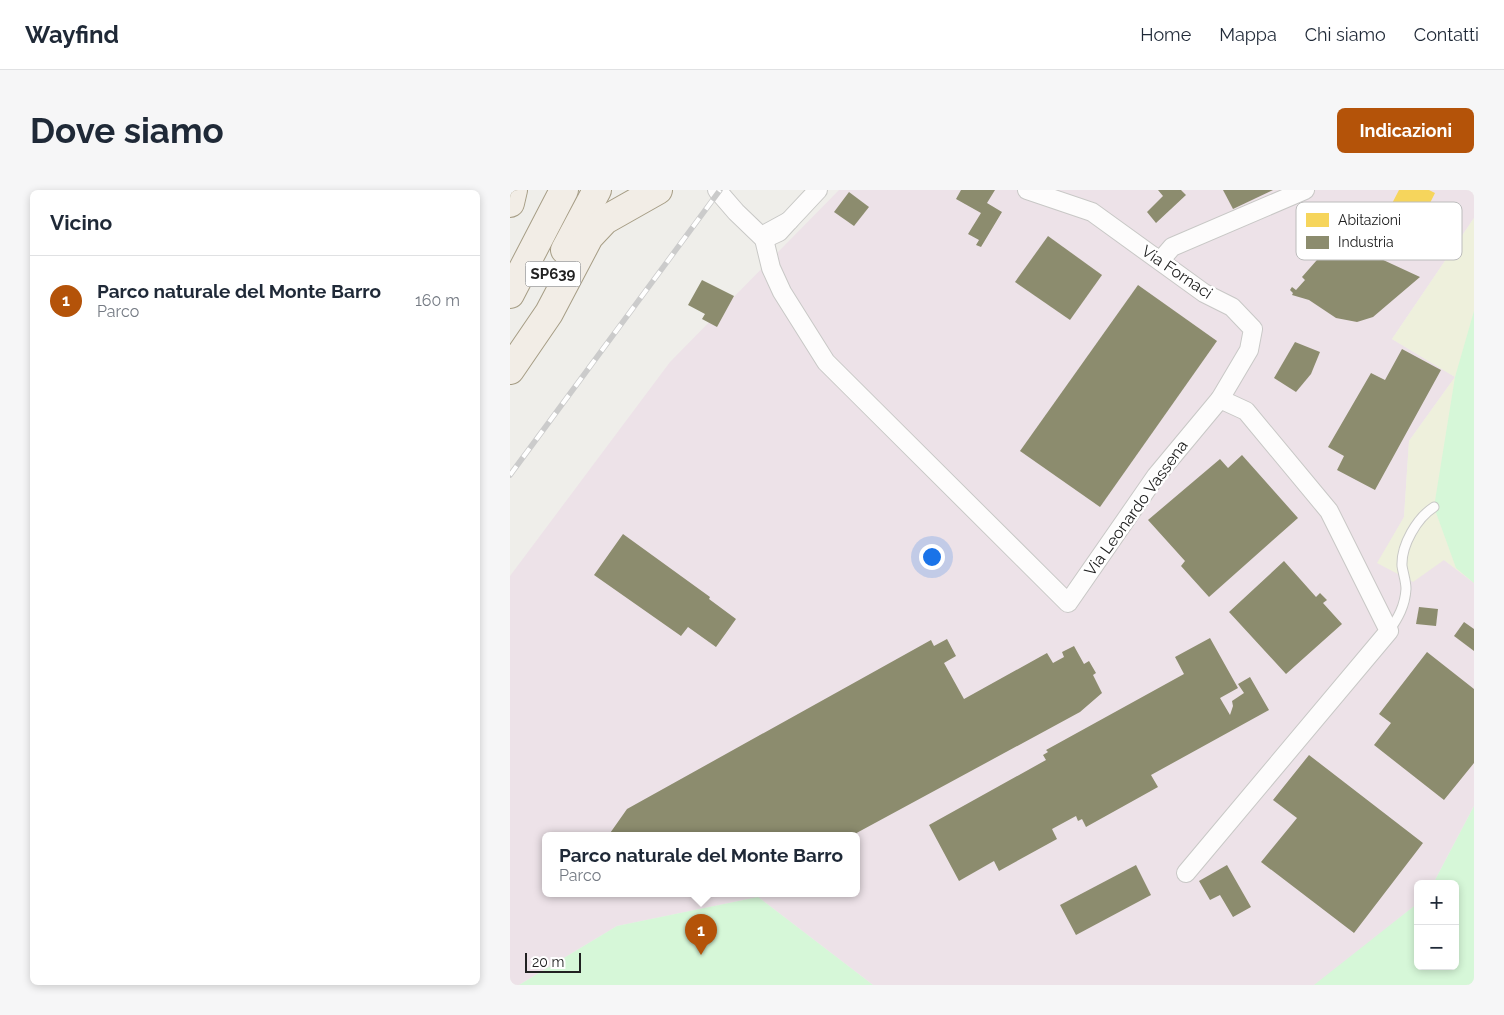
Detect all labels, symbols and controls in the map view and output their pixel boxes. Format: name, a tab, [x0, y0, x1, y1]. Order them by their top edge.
text: Wayfind	[25, 20, 119, 49]
text: Home	[1140, 24, 1191, 45]
text: Mappa	[1219, 24, 1277, 45]
text: Chi siamo	[1305, 24, 1386, 45]
text: Contatti	[1414, 24, 1479, 45]
button: Indicazioni	[1337, 108, 1474, 153]
text: Dove siamo	[30, 110, 224, 151]
legend	[1296, 202, 1462, 260]
text: Vicino	[50, 210, 112, 235]
text: Abitazioni	[1338, 212, 1401, 228]
text: Industria	[1338, 234, 1394, 250]
street label: Via Fornaci	[1138, 241, 1216, 303]
road number: SP639	[525, 262, 580, 286]
text: Parco naturale del Monte Barro	[97, 280, 381, 302]
text: 1	[62, 291, 70, 310]
text: 160 m	[415, 291, 460, 310]
text: Parco	[97, 302, 139, 321]
street label: Via Leonardo Vassena	[1080, 436, 1192, 580]
your location	[919, 544, 945, 570]
popup	[542, 832, 860, 897]
text: Parco naturale del Monte Barro	[559, 844, 843, 866]
text: Parco	[559, 866, 601, 885]
map controls	[1414, 880, 1459, 970]
button: +	[1414, 880, 1459, 925]
pin: 1	[685, 914, 717, 955]
button: −	[1414, 925, 1459, 970]
scale bar	[525, 950, 581, 973]
text: 20 m	[532, 954, 564, 970]

